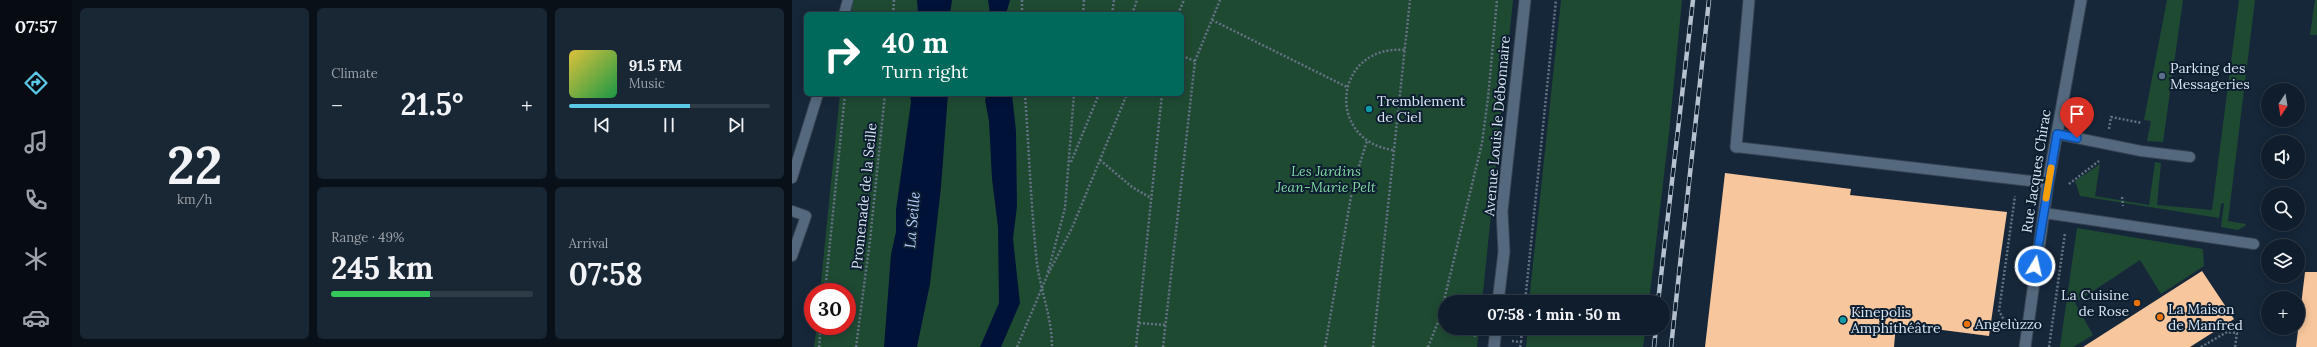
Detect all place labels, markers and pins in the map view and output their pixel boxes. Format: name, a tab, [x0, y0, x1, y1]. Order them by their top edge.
place label: Parking des Messageries	[2170, 59, 2250, 93]
marker: Parking des Messageries	[2157, 71, 2167, 81]
place label: Tremblement de Ciel	[1377, 92, 1466, 126]
pin	[2060, 97, 2094, 138]
marker: Tremblement de Ciel	[1364, 104, 1374, 114]
place label: La Cuisine de Rose	[2061, 286, 2129, 320]
marker: La Cuisine de Rose	[2132, 298, 2142, 308]
place label: La Maison de Manfred	[2168, 300, 2243, 334]
place label: Kinepolis Amphithéâtre	[1850, 303, 1941, 337]
marker: La Maison de Manfred	[2155, 312, 2165, 322]
marker: Kinepolis Amphithéâtre	[1838, 315, 1848, 325]
place label: Angelùzzo	[1974, 315, 2042, 333]
marker: Angelùzzo	[1962, 319, 1972, 329]

